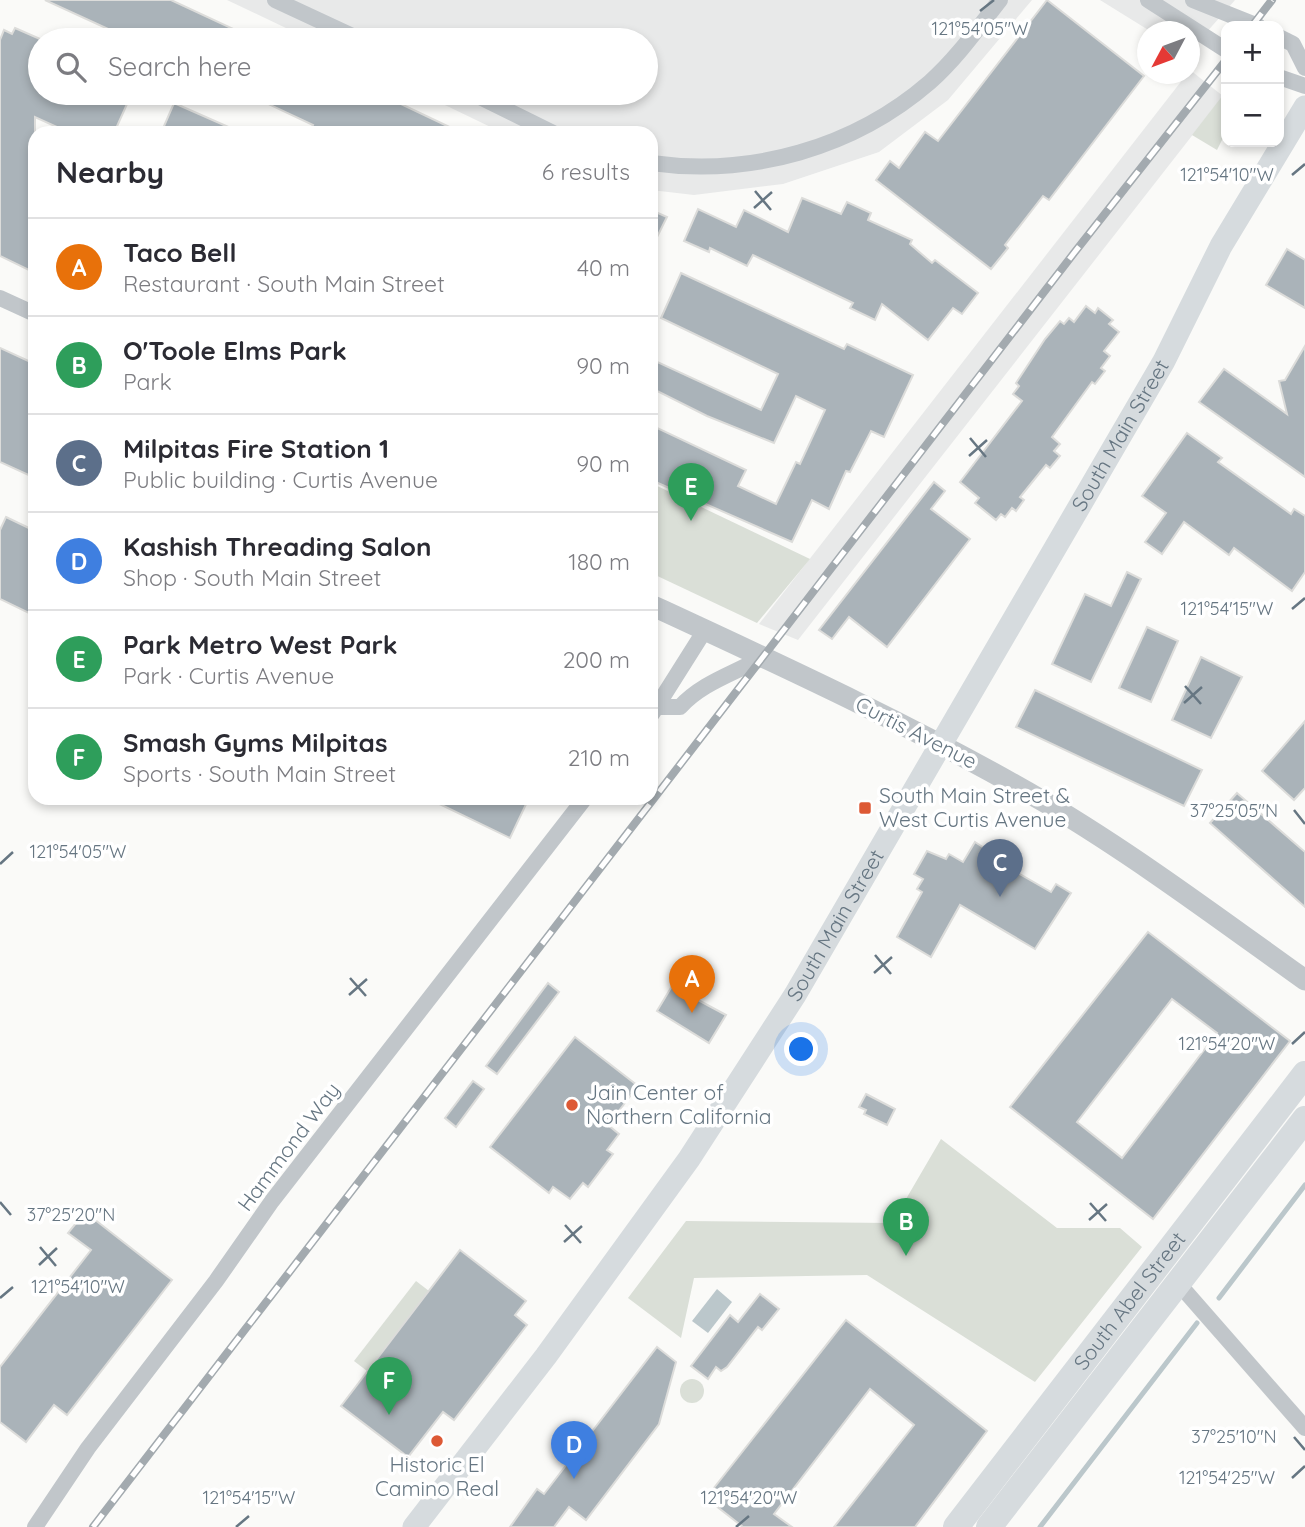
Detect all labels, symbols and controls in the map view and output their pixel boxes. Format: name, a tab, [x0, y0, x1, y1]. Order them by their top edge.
text: 121°54'05"W	[932, 17, 1028, 40]
north arrow	[1137, 21, 1200, 84]
map controls	[1221, 21, 1284, 147]
button: +	[1221, 21, 1284, 84]
search box	[28, 28, 658, 105]
icon: search	[52, 48, 90, 86]
text: Search here	[108, 50, 252, 83]
button: −	[1221, 84, 1284, 147]
text: Nearby	[56, 153, 164, 191]
text: 6 results	[542, 157, 630, 186]
text: 121°54'10"W	[1180, 163, 1274, 186]
text: Taco Bell	[123, 236, 236, 269]
text: A	[72, 253, 86, 282]
text: 40 m	[577, 253, 630, 282]
text: Restaurant · South Main Street	[123, 269, 445, 298]
text: O'Toole Elms Park	[123, 334, 347, 367]
text: B	[71, 351, 87, 380]
text: 90 m	[576, 351, 630, 380]
street label: South Main Street	[1065, 355, 1174, 516]
text: Park	[123, 367, 172, 396]
text: Milpitas Fire Station 1	[123, 432, 389, 465]
text: C	[72, 449, 86, 478]
text: 90 m	[576, 449, 630, 478]
pin: E	[668, 463, 714, 521]
text: Public building · Curtis Avenue	[123, 465, 438, 494]
text: Kashish Threading Salon	[123, 530, 431, 563]
text: D	[71, 547, 87, 576]
text: 180 m	[568, 547, 630, 576]
text: Shop · South Main Street	[123, 563, 381, 592]
text: 121°54'15"W	[1181, 597, 1273, 620]
text: Park Metro West Park	[123, 628, 398, 661]
text: E	[72, 645, 86, 674]
text: 200 m	[563, 645, 630, 674]
text: Park · Curtis Avenue	[123, 661, 334, 690]
street label: Curtis Avenue	[851, 690, 982, 774]
text: Smash Gyms Milpitas	[123, 726, 387, 759]
text: F	[73, 743, 85, 772]
text: 210 m	[568, 743, 630, 772]
text: Sports · South Main Street	[123, 759, 396, 788]
place label: South Main Street & West Curtis Avenue	[879, 782, 1070, 832]
text: 37°25'05"N	[1190, 799, 1278, 822]
marker: South Main Street & West Curtis Avenue	[857, 800, 873, 816]
pin: C	[977, 839, 1023, 897]
text: 121°54'05"W	[30, 840, 126, 863]
street label: South Main Street	[780, 845, 889, 1006]
pin: A	[669, 955, 715, 1013]
your location	[784, 1032, 818, 1066]
text: 121°54'20"W	[1178, 1032, 1276, 1055]
street label: Hammond Way	[231, 1077, 345, 1216]
place label: Jain Center of Northern California	[586, 1079, 772, 1129]
marker: Jain Center of Northern California	[564, 1097, 580, 1113]
pin: B	[883, 1198, 929, 1256]
text: 37°25'20"N	[27, 1203, 115, 1226]
street label: South Abel Street	[1068, 1226, 1191, 1375]
text: 121°54'10"W	[31, 1275, 125, 1298]
pin: F	[366, 1357, 412, 1415]
pin: D	[551, 1421, 597, 1479]
text: 37°25'10"N	[1191, 1425, 1277, 1448]
marker: Historic El Camino Real	[429, 1433, 445, 1449]
place label: Historic El Camino Real	[375, 1451, 499, 1501]
text: 121°54'25"W	[1179, 1466, 1275, 1489]
text: 121°54'15"W	[203, 1486, 295, 1509]
text: 121°54'20"W	[700, 1486, 798, 1509]

